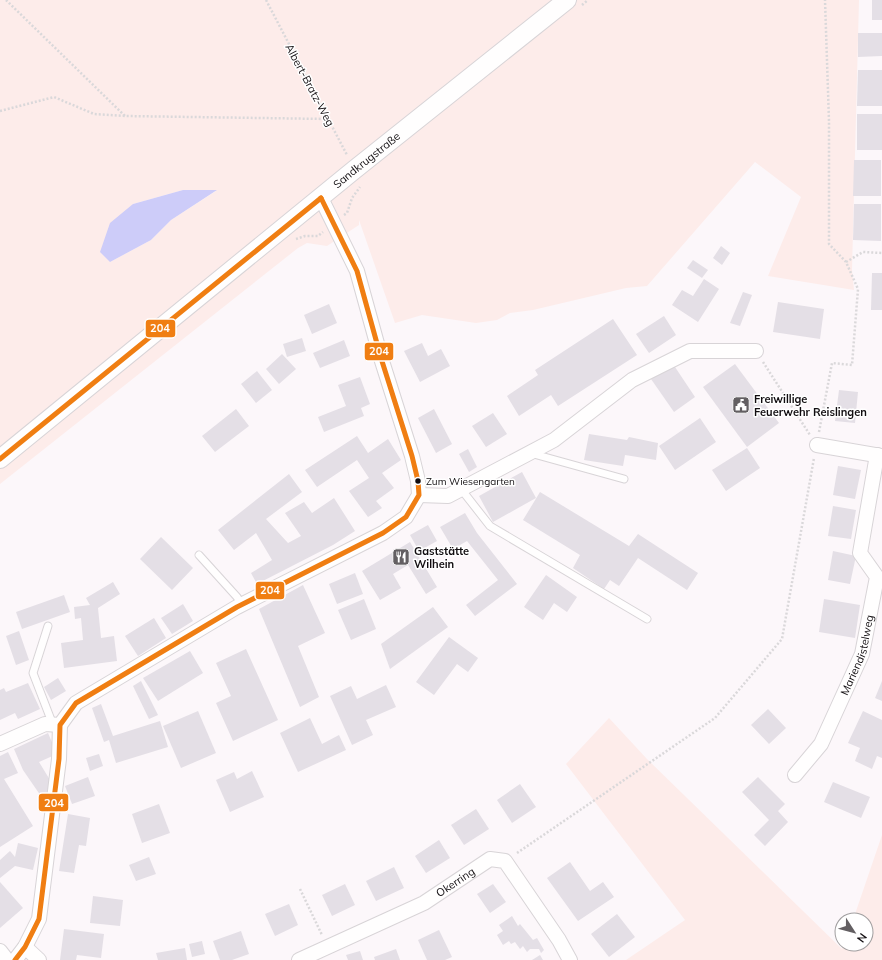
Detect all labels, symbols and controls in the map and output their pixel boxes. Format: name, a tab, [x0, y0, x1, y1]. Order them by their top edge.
street label: Albert-Bratz-Weg	[282, 41, 338, 129]
street label: Sandkrugstraße	[330, 129, 403, 191]
line badge: 204	[145, 319, 176, 338]
text: 204	[150, 321, 170, 335]
line badge: 204	[364, 342, 394, 361]
text: 204	[369, 344, 389, 358]
place label: Freiwillige Feuerwehr Reislingen	[754, 392, 867, 419]
public building icon: Freiwillige Feuerwehr Reislingen	[731, 395, 751, 415]
place label: Zum Wiesengarten	[426, 475, 515, 488]
marker: Zum Wiesengarten	[413, 476, 423, 486]
place label: Gaststätte Wilhein	[414, 544, 469, 571]
restaurant icon: Gaststätte Wilhein	[391, 547, 411, 567]
line badge: 204	[255, 581, 285, 600]
text: 204	[260, 583, 280, 597]
street label: Mariendistelweg	[837, 614, 876, 697]
line badge: 204	[38, 793, 69, 812]
text: 204	[44, 796, 64, 810]
street label: Okerring	[433, 864, 477, 900]
north arrow	[834, 912, 874, 952]
text: N	[854, 930, 870, 945]

